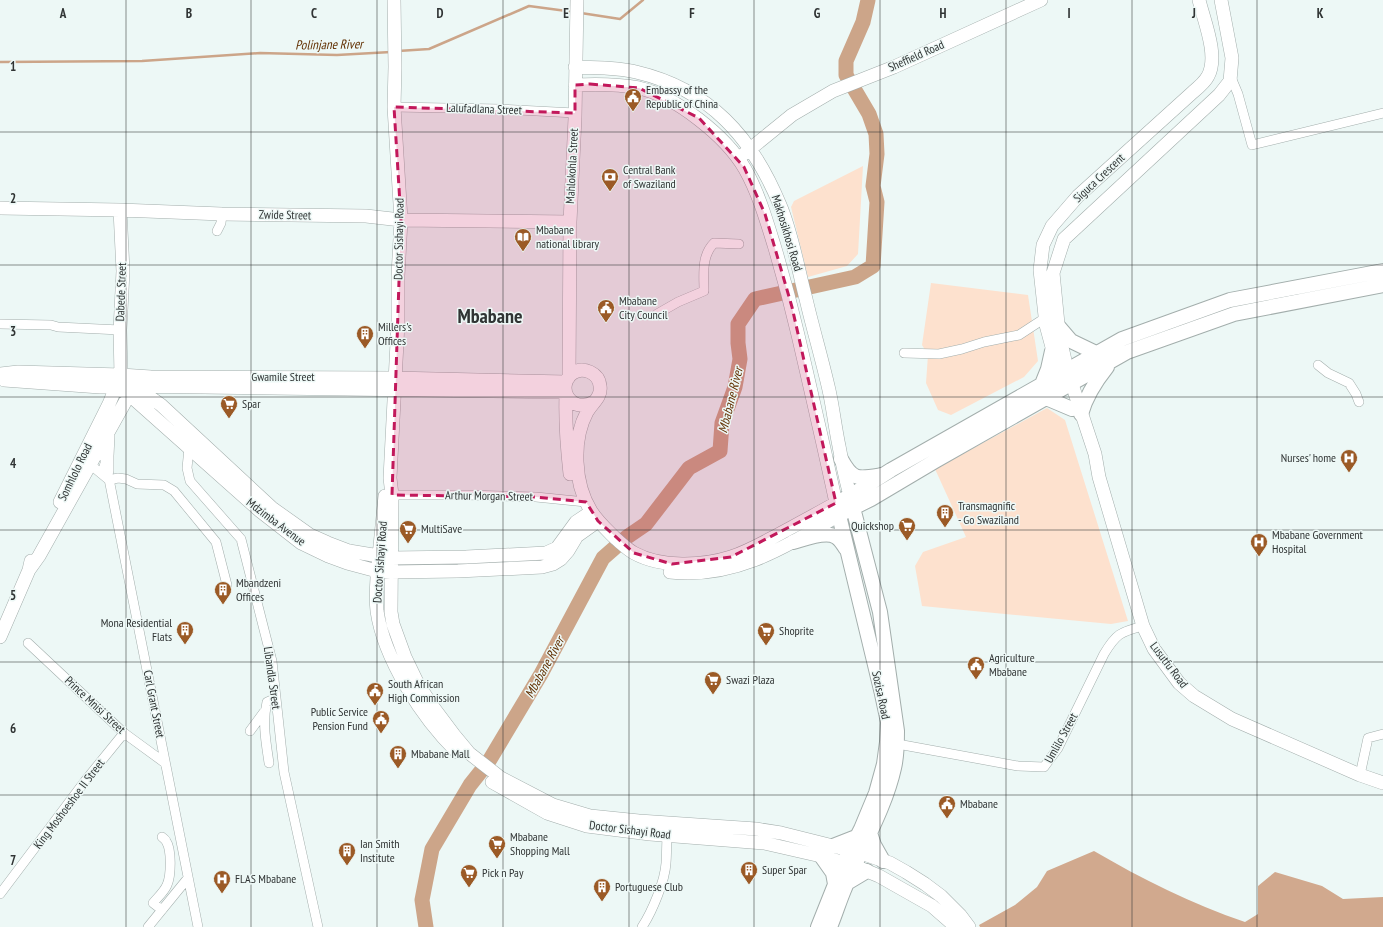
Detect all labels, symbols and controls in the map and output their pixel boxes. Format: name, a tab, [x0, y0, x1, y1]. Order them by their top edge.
text: A	[59, 5, 67, 22]
text: B	[186, 5, 192, 22]
text: C	[311, 5, 317, 22]
text: D	[437, 5, 444, 22]
text: E	[563, 5, 569, 22]
text: F	[689, 5, 695, 22]
text: G	[814, 5, 821, 22]
text: H	[940, 5, 947, 22]
text: I	[1067, 5, 1071, 22]
text: J	[1191, 5, 1196, 22]
text: K	[1317, 5, 1324, 22]
water label: Polinjane River	[295, 35, 365, 54]
street label: Sheffield Road	[885, 37, 946, 75]
text: 1	[10, 58, 16, 75]
place label: Embassy of the Republic of China	[646, 82, 718, 111]
public building icon: Embassy of the Republic of China	[623, 87, 643, 112]
street label: Lalufadlana Street	[446, 100, 523, 117]
street label: Mahlokohla Street	[562, 127, 581, 204]
street label: Siguca Crescent	[1070, 150, 1128, 205]
place label: Central Bank of Swaziland	[623, 162, 676, 191]
bank icon: Central Bank of Swaziland	[600, 167, 620, 192]
text: 2	[10, 190, 16, 207]
street label: Makhosikhosi Road	[769, 193, 806, 273]
street label: Doctor Sishayi Road	[390, 198, 407, 280]
street label: Zwide Street	[259, 207, 312, 222]
place label: Mbabane national library	[536, 222, 600, 251]
library icon: Mbabane national library	[513, 227, 533, 252]
street label: Dabede Street	[112, 262, 129, 322]
place label: Mbabane City Council	[619, 293, 668, 322]
public building icon: Mbabane City Council	[596, 298, 616, 323]
district label: Mbabane	[457, 303, 523, 329]
place label: Millers's Offices	[378, 319, 412, 348]
text: 3	[10, 323, 16, 340]
building icon: Millers's Offices	[355, 324, 375, 349]
water label: Mbabane River	[714, 363, 747, 435]
street label: Gwamile Street	[251, 369, 315, 384]
supermarket icon: Spar	[219, 394, 239, 419]
place label: Spar	[242, 396, 261, 411]
street label: Somhlolo Road	[54, 440, 95, 503]
hospital icon: Nurses' home	[1339, 448, 1359, 473]
place label: Nurses' home	[1281, 450, 1336, 465]
text: 4	[10, 455, 17, 472]
street label: Arthur Morgan Street	[445, 487, 534, 504]
street label: Mdzimba Avenue	[244, 495, 309, 549]
place label: Transmagnific - Go Swaziland	[958, 498, 1019, 527]
building icon: Transmagnific - Go Swaziland	[935, 503, 955, 528]
supermarket icon: Quickshop	[897, 516, 917, 541]
place label: Quickshop	[851, 518, 894, 533]
supermarket icon: MultiSave	[398, 519, 418, 544]
street label: Doctor Sishayi Road	[369, 521, 390, 603]
place label: MultiSave	[421, 521, 462, 536]
place label: Mbabane Government Hospital	[1272, 527, 1364, 556]
hospital icon: Mbabane Government Hospital	[1249, 532, 1269, 557]
place label: Mbandzeni Offices	[236, 575, 281, 604]
building icon: Mbandzeni Offices	[213, 580, 233, 605]
text: 5	[10, 587, 16, 604]
place label: Mona Residential Flats	[101, 615, 172, 644]
building icon: Mona Residential Flats	[175, 620, 195, 645]
supermarket icon: Shoprite	[756, 621, 776, 646]
place label: Shoprite	[779, 623, 814, 638]
water label: Mbabane River	[521, 632, 569, 701]
street label: Lusutfu Road	[1147, 639, 1192, 691]
street label: Libandla Street	[261, 646, 284, 711]
place label: Agriculture Mbabane	[989, 650, 1035, 679]
public building icon: Agriculture Mbabane	[966, 655, 986, 680]
street label: Carl Grant Street	[141, 669, 169, 740]
street label: Sozisa Road	[869, 669, 894, 720]
supermarket icon: Swazi Plaza	[703, 670, 723, 695]
place label: Swazi Plaza	[726, 672, 775, 687]
street label: Prince Mnisi Street	[62, 673, 129, 737]
place label: South African High Commission	[388, 676, 460, 705]
public building icon: South African High Commission	[365, 681, 385, 706]
place label: Public Service Pension Fund	[311, 704, 368, 733]
public building icon: Public Service Pension Fund	[371, 709, 391, 734]
street label: Umlilo Street	[1041, 710, 1081, 765]
text: 6	[10, 720, 16, 737]
building icon: Mbabane Mall	[388, 744, 408, 769]
place label: Mbabane Mall	[411, 746, 470, 761]
street label: King Moshoeshoe II Street	[30, 755, 108, 852]
public building icon: Mbabane	[937, 794, 957, 819]
place label: Mbabane	[960, 796, 998, 811]
street label: Doctor Sishayi Road	[588, 817, 672, 842]
place label: Mbabane Shopping Mall	[510, 829, 570, 858]
supermarket icon: Mbabane Shopping Mall	[487, 834, 507, 859]
place label: Ian Smith Institute	[360, 836, 400, 865]
building icon: Ian Smith Institute	[337, 841, 357, 866]
text: 7	[10, 852, 16, 869]
building icon: Super Spar	[739, 860, 759, 885]
place label: Super Spar	[762, 862, 808, 877]
supermarket icon: Pick n Pay	[459, 863, 479, 888]
place label: Pick n Pay	[482, 865, 524, 880]
hospital icon: FLAS Mbabane	[212, 869, 232, 894]
place label: FLAS Mbabane	[235, 871, 296, 886]
building icon: Portuguese Club	[592, 877, 612, 902]
place label: Portuguese Club	[615, 879, 683, 894]

